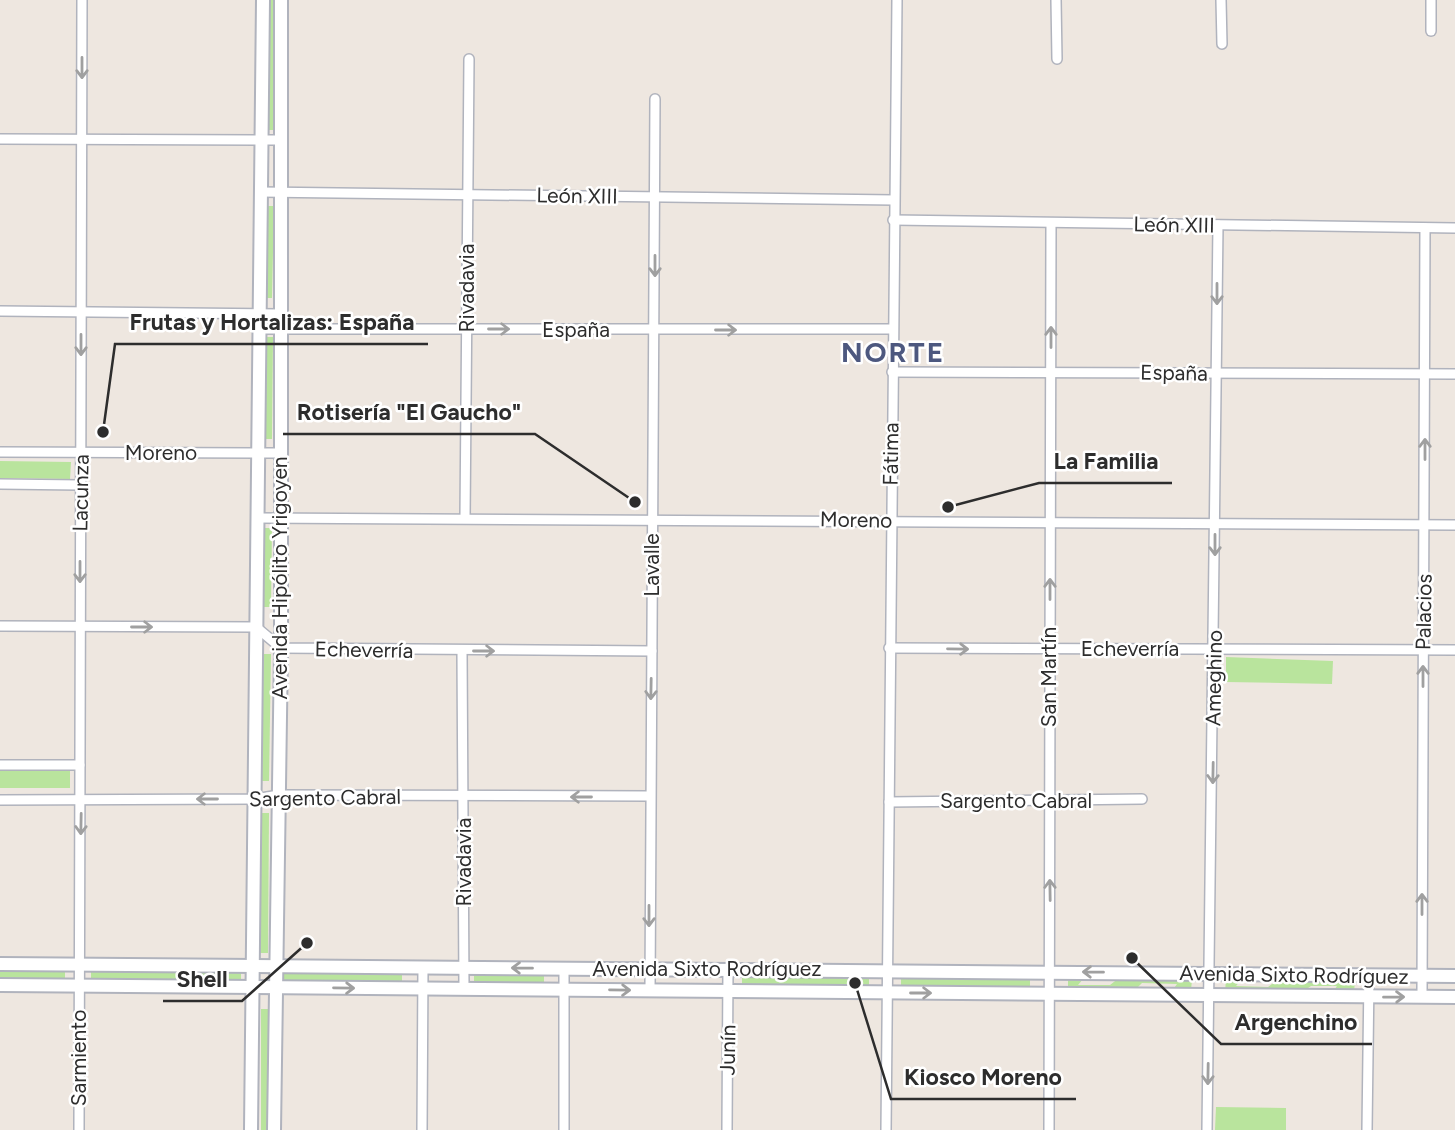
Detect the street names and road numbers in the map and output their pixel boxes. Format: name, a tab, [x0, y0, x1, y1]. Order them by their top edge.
street label: León XIII	[536, 182, 618, 209]
street label: León XIII	[1133, 211, 1215, 238]
street label: Rivadavia	[454, 244, 479, 332]
street label: España	[542, 317, 610, 342]
street label: España	[1140, 359, 1208, 386]
street label: Fátima	[877, 422, 904, 486]
street label: Moreno	[125, 440, 197, 465]
street label: Lacunza	[67, 454, 94, 532]
street label: Avenida Hipólito Yrigoyen	[267, 456, 292, 700]
street label: Moreno	[820, 506, 892, 533]
street label: Lavalle	[639, 533, 664, 597]
street label: Palacios	[1410, 574, 1437, 650]
street label: San Martín	[1036, 627, 1061, 727]
street label: Ameghino	[1200, 630, 1227, 726]
street label: Echeverría	[314, 636, 414, 663]
street label: Echeverría	[1081, 636, 1179, 661]
street label: Sargento Cabral	[249, 784, 401, 811]
street label: Sargento Cabral	[940, 788, 1092, 813]
street label: Rivadavia	[451, 818, 476, 906]
street label: Avenida Sixto Rodríguez	[592, 956, 822, 981]
street label: Avenida Sixto Rodríguez	[1179, 960, 1409, 989]
street label: Sarmiento	[66, 1010, 91, 1106]
street label: Junín	[715, 1024, 740, 1076]

